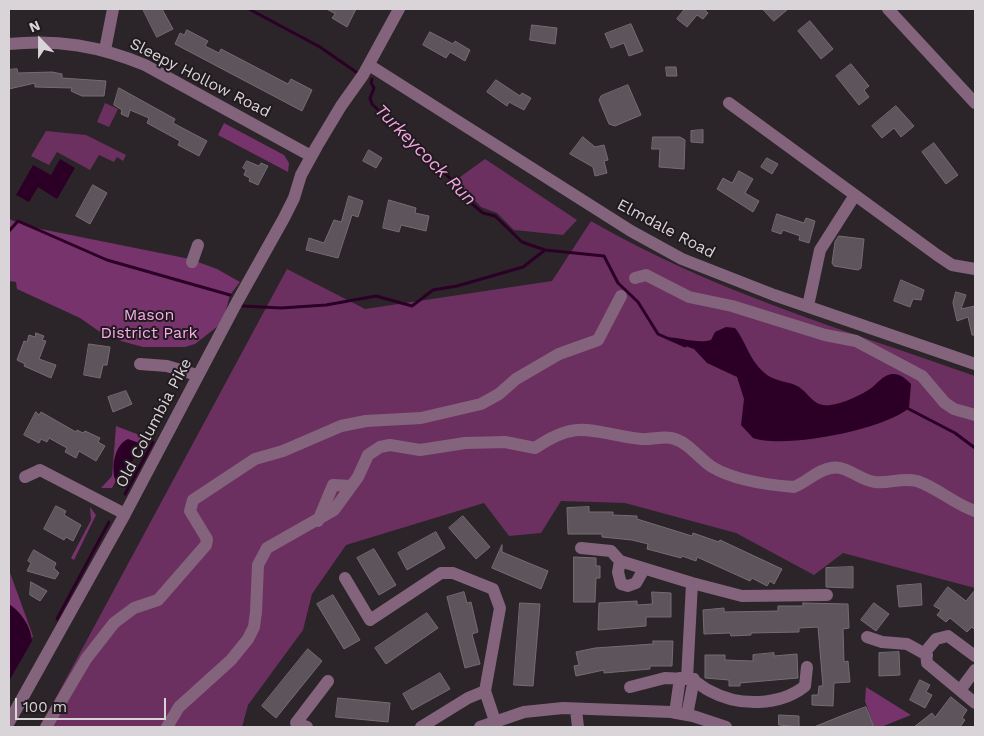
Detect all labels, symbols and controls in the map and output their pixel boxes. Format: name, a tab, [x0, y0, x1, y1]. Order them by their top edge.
north arrow	[15, 15, 65, 65]
text: N	[27, 17, 42, 35]
street label: Sleepy Hollow Road	[126, 34, 274, 122]
water label: Turkeycock Run	[370, 100, 480, 210]
street label: Elmdale Road	[614, 195, 718, 263]
park label: Mason District Park	[100, 305, 198, 343]
street label: Old Columbia Pike	[112, 355, 196, 491]
scale bar	[18, 688, 169, 720]
text: 100 m	[23, 698, 67, 716]

